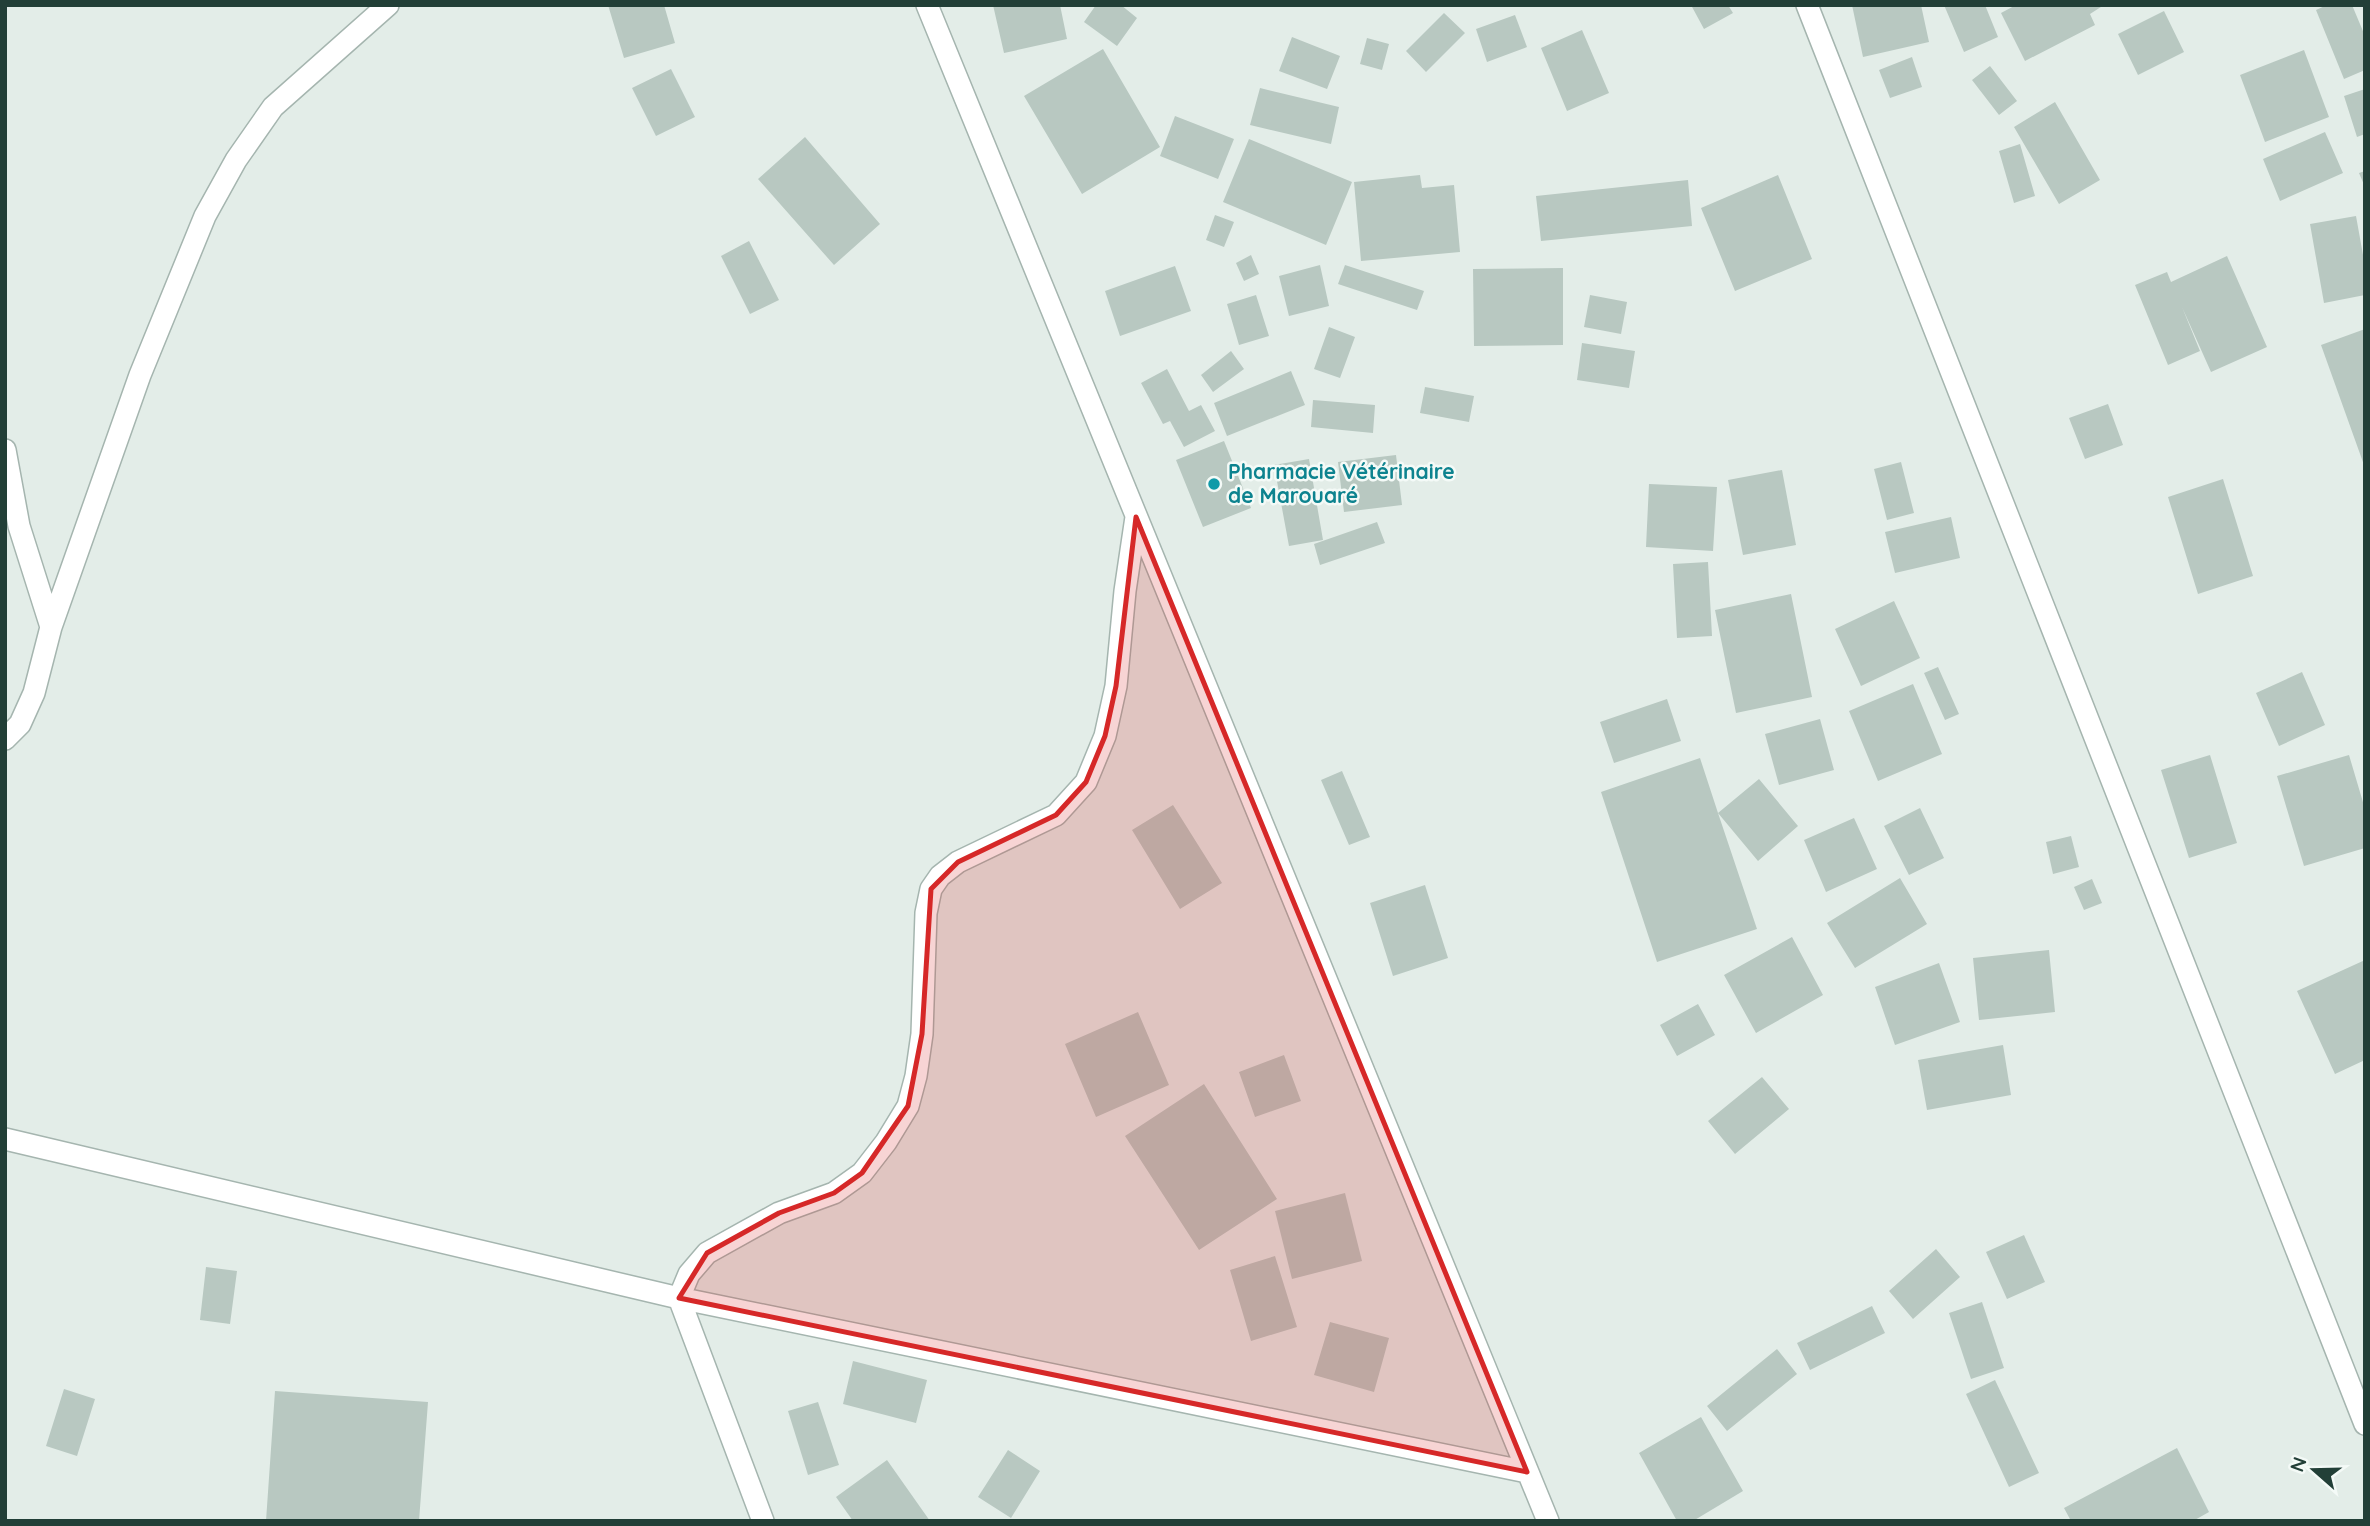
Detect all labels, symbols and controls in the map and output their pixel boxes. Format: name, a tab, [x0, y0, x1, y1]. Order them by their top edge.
place label: Pharmacie Vétérinaire de Marouaré	[1228, 458, 1455, 508]
marker: Pharmacie Vétérinaire de Marouaré	[1206, 476, 1222, 492]
north arrow	[2279, 1435, 2349, 1505]
text: N	[2284, 1454, 2312, 1475]

